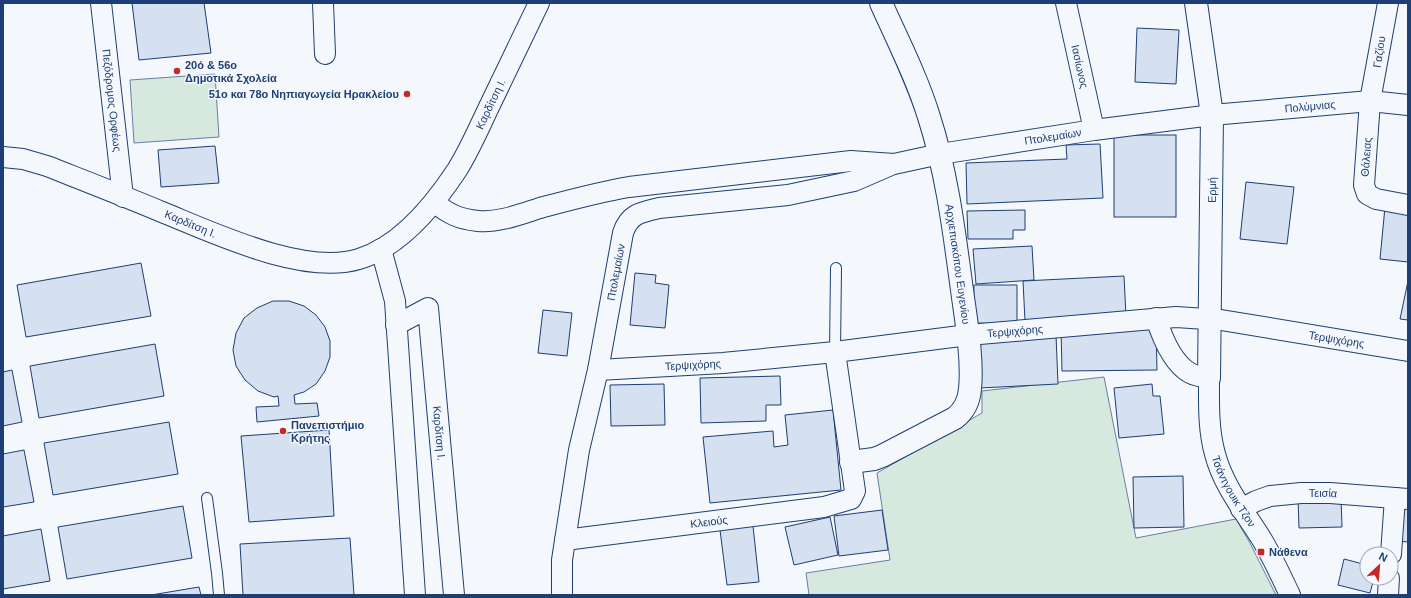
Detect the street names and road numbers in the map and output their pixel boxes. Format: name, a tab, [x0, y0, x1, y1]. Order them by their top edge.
street label: Γαζίου	[1371, 35, 1387, 69]
street label: Ιασίωνος	[1069, 44, 1091, 89]
street label: Πεζόδρομος Ορφέως	[100, 48, 124, 152]
street label: Καρδίτση Ι.	[473, 77, 508, 131]
street label: Πολύμνιας	[1284, 98, 1336, 115]
street label: Πτολεμαίων	[1023, 126, 1083, 147]
street label: Θάλειας	[1359, 137, 1373, 177]
street label: Ερμή	[1206, 177, 1218, 203]
street label: Αρχιεπισκόπου Ευγενίου	[944, 203, 972, 325]
street label: Καρδίτση Ι.	[163, 208, 218, 240]
street label: Πτολεμαίων	[605, 242, 627, 302]
street label: Τερψιχόρης	[986, 323, 1044, 339]
street label: Τερψιχόρης	[1308, 329, 1365, 350]
street label: Τερψιχόρης	[664, 357, 721, 372]
street label: Καρδίτση Ι.	[431, 405, 448, 461]
street label: Τσάντγουικ Τζον	[1210, 454, 1258, 529]
street label: Τεισία	[1309, 487, 1338, 500]
street label: Κλειούς	[689, 513, 728, 530]

